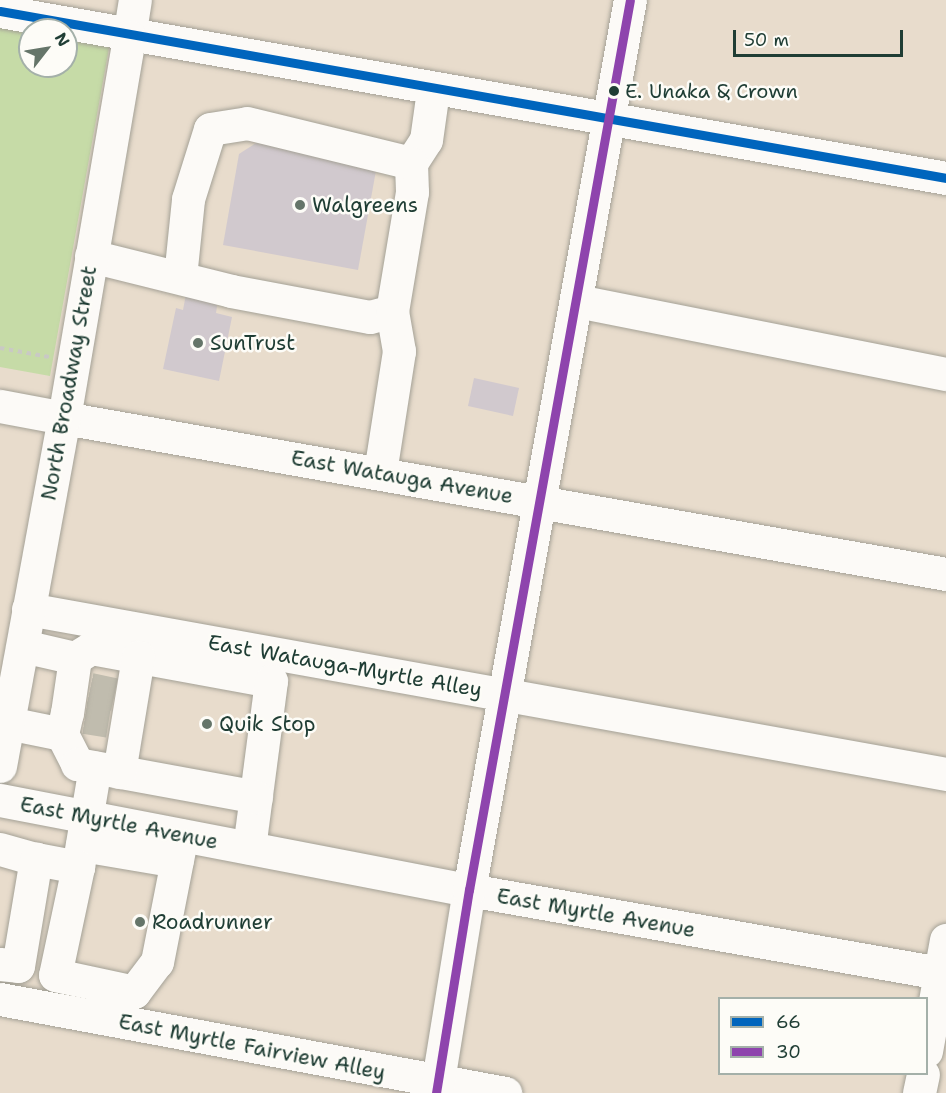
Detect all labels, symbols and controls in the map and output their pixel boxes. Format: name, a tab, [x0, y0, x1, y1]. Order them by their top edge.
north arrow	[18, 18, 78, 78]
scale bar	[736, 18, 906, 56]
text: 50 m	[744, 28, 789, 52]
text: N	[50, 29, 74, 50]
place label: E. Unaka & Crown	[625, 79, 798, 103]
marker: E. Unaka & Crown	[608, 85, 620, 97]
place label: Walgreens	[312, 192, 418, 218]
marker: Walgreens	[293, 198, 307, 212]
street label: North Broadway Street	[36, 264, 102, 502]
place label: SunTrust	[210, 330, 295, 356]
marker: SunTrust	[191, 336, 205, 350]
street label: East Watauga Avenue	[289, 445, 515, 509]
street label: East Watauga-Myrtle Alley	[206, 629, 484, 703]
place label: Quik Stop	[219, 711, 316, 737]
marker: Quik Stop	[200, 717, 214, 731]
street label: East Myrtle Avenue	[18, 791, 220, 855]
street label: East Myrtle Avenue	[495, 883, 697, 943]
place label: Roadrunner	[152, 909, 273, 935]
marker: Roadrunner	[133, 915, 147, 929]
legend	[718, 997, 928, 1075]
street label: East Myrtle Fairview Alley	[116, 1009, 388, 1085]
text: 66	[776, 1010, 801, 1034]
text: 30	[776, 1040, 801, 1064]

